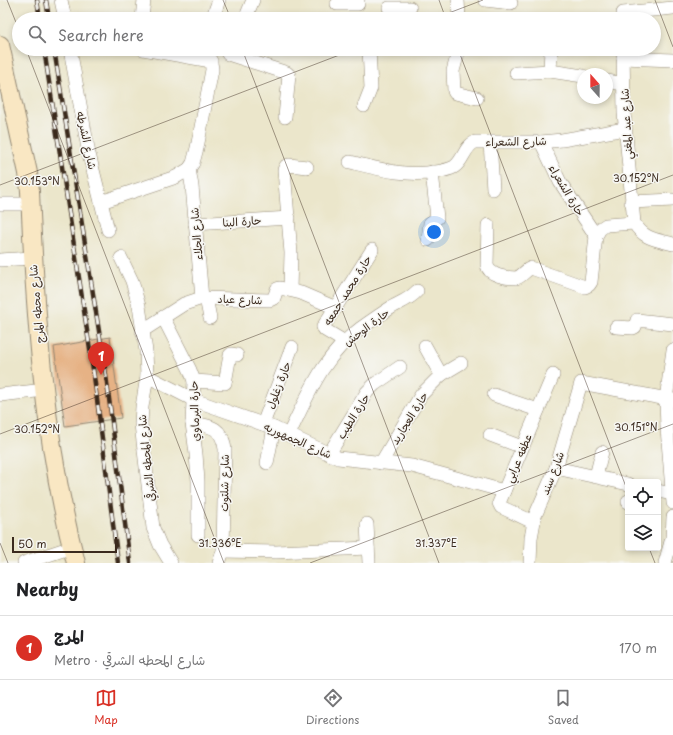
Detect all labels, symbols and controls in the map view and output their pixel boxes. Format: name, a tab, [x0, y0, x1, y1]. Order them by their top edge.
search box	[12, 12, 661, 56]
icon: search	[26, 23, 48, 45]
text: Search here	[58, 23, 144, 46]
north arrow	[577, 68, 613, 104]
street label: شارع عبد المغني	[616, 88, 639, 160]
street label: شارع الشرطه	[72, 109, 101, 171]
street label: شارع الشعراء	[485, 132, 547, 151]
street label: حارة الشعراء	[545, 161, 589, 219]
text: 30.152°N	[613, 170, 659, 185]
text: 30.153°N	[14, 173, 60, 188]
street label: شارع الجلاء	[185, 207, 208, 261]
street label: حارة البنا	[222, 211, 262, 231]
your location	[424, 222, 444, 242]
street label: حارة محمد جمعه	[319, 252, 375, 328]
street label: شارع محطه المرج	[24, 264, 49, 344]
street label: شارع عياد	[217, 290, 263, 309]
street label: حارة الوحش	[339, 304, 393, 350]
pin: 1	[88, 342, 114, 375]
street label: حارة زغلول	[261, 359, 295, 411]
street label: حارة البرماوي	[184, 380, 205, 442]
street label: حارة العجاريد	[386, 388, 432, 448]
street label: حارة الطيب	[332, 390, 374, 442]
street label: شارع المحطه الشرقي	[133, 414, 160, 502]
street label: شارع الجمهوريه	[261, 418, 335, 463]
text: 30.151°N	[615, 419, 658, 434]
text: 30.152°N	[14, 421, 60, 436]
street label: عطفه عرابي	[500, 431, 539, 486]
street label: شارع سند	[536, 449, 569, 498]
street label: شارع شلتوت	[215, 454, 234, 512]
map controls	[625, 479, 661, 551]
button: locate	[625, 479, 661, 515]
button: layers	[625, 515, 661, 551]
scale bar	[12, 535, 117, 554]
text: 50 m	[18, 535, 47, 552]
text: 31.336°E	[198, 535, 242, 550]
text: 31.337°E	[415, 535, 457, 550]
text: Nearby	[16, 576, 78, 602]
text: المرج	[54, 624, 84, 647]
text: 1	[26, 638, 32, 657]
text: 170 m	[619, 638, 657, 657]
text: Metro · شارع المحطه الشرقي	[54, 650, 205, 669]
tab: Map	[94, 687, 118, 728]
tab: Directions	[306, 687, 359, 728]
tab: Saved	[548, 687, 579, 728]

